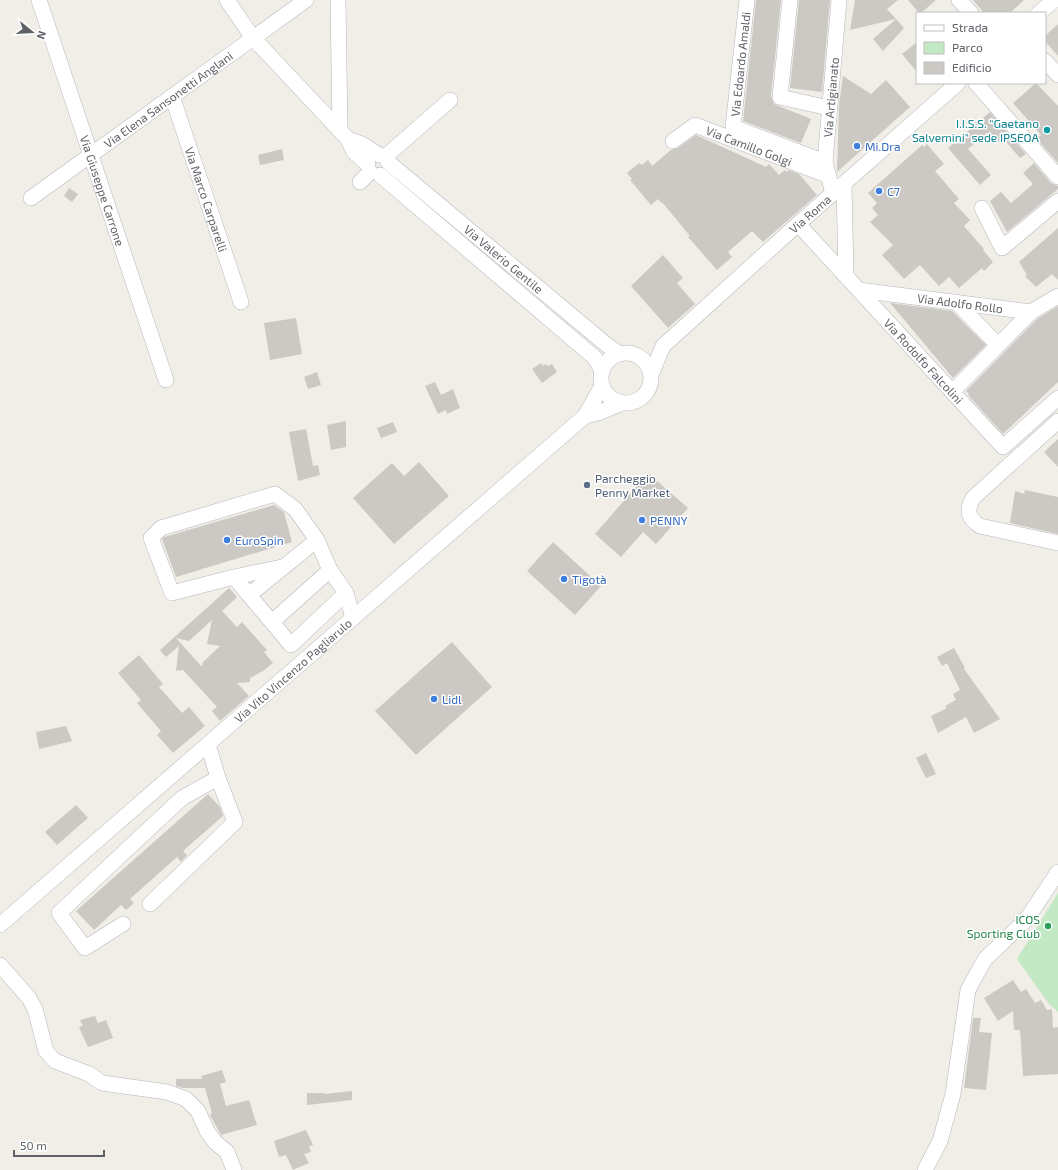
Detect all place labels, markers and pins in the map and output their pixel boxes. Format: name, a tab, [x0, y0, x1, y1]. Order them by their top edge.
place label: I.I.S.S. "Gaetano Salvemini" sede IPSEOA	[912, 116, 1040, 144]
marker: I.I.S.S. "Gaetano Salvemini" sede IPSEOA	[1042, 125, 1052, 135]
place label: Mi.Dra	[865, 139, 901, 153]
marker: Mi.Dra	[852, 141, 862, 151]
place label: C7	[887, 184, 900, 198]
marker: C7	[874, 186, 884, 196]
place label: Parcheggio Penny Market	[595, 471, 670, 499]
marker: Parcheggio Penny Market	[582, 480, 592, 490]
place label: PENNY	[650, 513, 688, 527]
marker: PENNY	[637, 515, 647, 525]
place label: EuroSpin	[235, 533, 284, 547]
marker: EuroSpin	[222, 535, 232, 545]
place label: Tigotà	[572, 572, 607, 586]
marker: Tigotà	[559, 574, 569, 584]
place label: Lidl	[442, 692, 462, 706]
marker: Lidl	[429, 694, 439, 704]
place label: ICOS Sporting Club	[967, 912, 1040, 940]
marker: ICOS Sporting Club	[1043, 921, 1053, 931]

